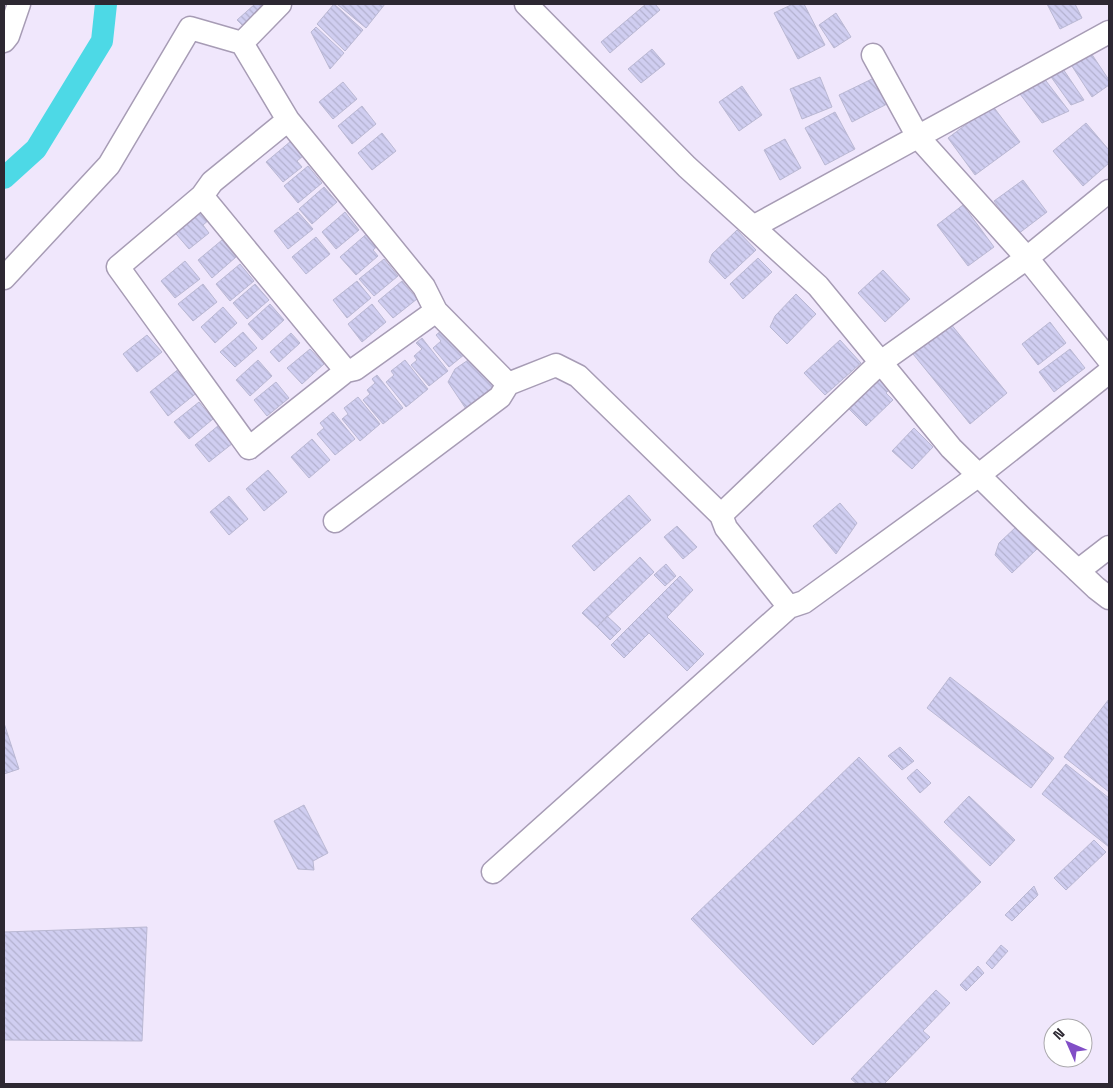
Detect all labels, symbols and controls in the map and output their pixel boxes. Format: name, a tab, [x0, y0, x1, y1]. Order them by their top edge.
north arrow	[1043, 1018, 1093, 1068]
text: N	[1049, 1024, 1068, 1043]

